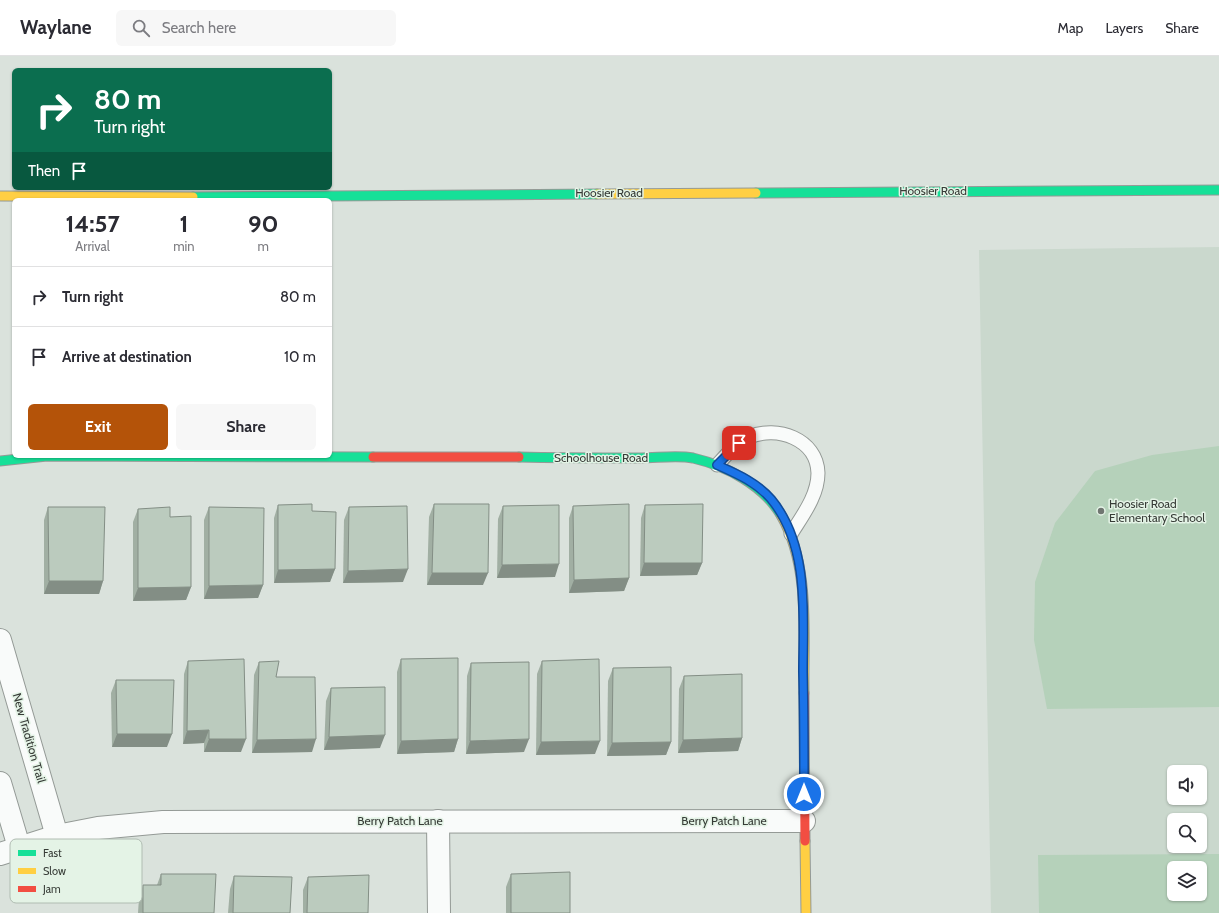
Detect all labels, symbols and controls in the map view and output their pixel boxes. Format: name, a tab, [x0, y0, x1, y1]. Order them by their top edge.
search box	[116, 10, 396, 46]
text: Waylane	[20, 16, 92, 39]
icon: search	[130, 17, 152, 39]
text: Search here	[162, 19, 236, 37]
text: Map	[1058, 19, 1083, 37]
text: Layers	[1105, 19, 1143, 37]
text: Share	[1165, 19, 1199, 37]
text: 80 m	[94, 82, 161, 116]
icon: right	[28, 84, 80, 136]
text: Turn right	[94, 116, 165, 138]
icon: arrive	[68, 160, 90, 182]
text: Then	[28, 162, 60, 180]
street label: Hoosier Road	[899, 183, 967, 198]
street label: Hoosier Road	[575, 185, 643, 200]
text: 14:57	[65, 209, 120, 238]
text: 1	[179, 209, 188, 238]
text: 90	[248, 209, 279, 238]
text: Arrival	[75, 238, 110, 254]
text: min	[173, 238, 195, 254]
text: m	[258, 238, 269, 254]
icon: right	[28, 286, 50, 308]
text: Turn right	[62, 288, 123, 306]
text: 80 m	[280, 288, 316, 306]
icon: arrive	[28, 346, 50, 368]
text: Arrive at destination	[62, 348, 192, 366]
text: 10 m	[284, 348, 316, 366]
button: Exit	[28, 404, 168, 450]
button: Share	[176, 404, 316, 450]
pin	[722, 426, 756, 460]
icon: arrive	[728, 432, 750, 454]
street label: Schoolhouse Road	[554, 450, 648, 465]
place label: Hoosier Road Elementary School	[1109, 496, 1205, 525]
marker: Hoosier Road Elementary School	[1096, 506, 1106, 516]
street label: New Tradition Trail	[10, 691, 49, 785]
map controls	[1167, 765, 1207, 901]
button: sound	[1167, 765, 1207, 805]
position arrow	[783, 773, 825, 815]
street label: Berry Patch Lane	[357, 813, 443, 828]
street label: Berry Patch Lane	[681, 813, 767, 828]
button: search	[1167, 813, 1207, 853]
legend	[10, 839, 142, 903]
text: Fast	[43, 846, 62, 860]
button: layers	[1167, 861, 1207, 901]
text: Slow	[43, 864, 66, 878]
text: Jam	[42, 882, 61, 896]

